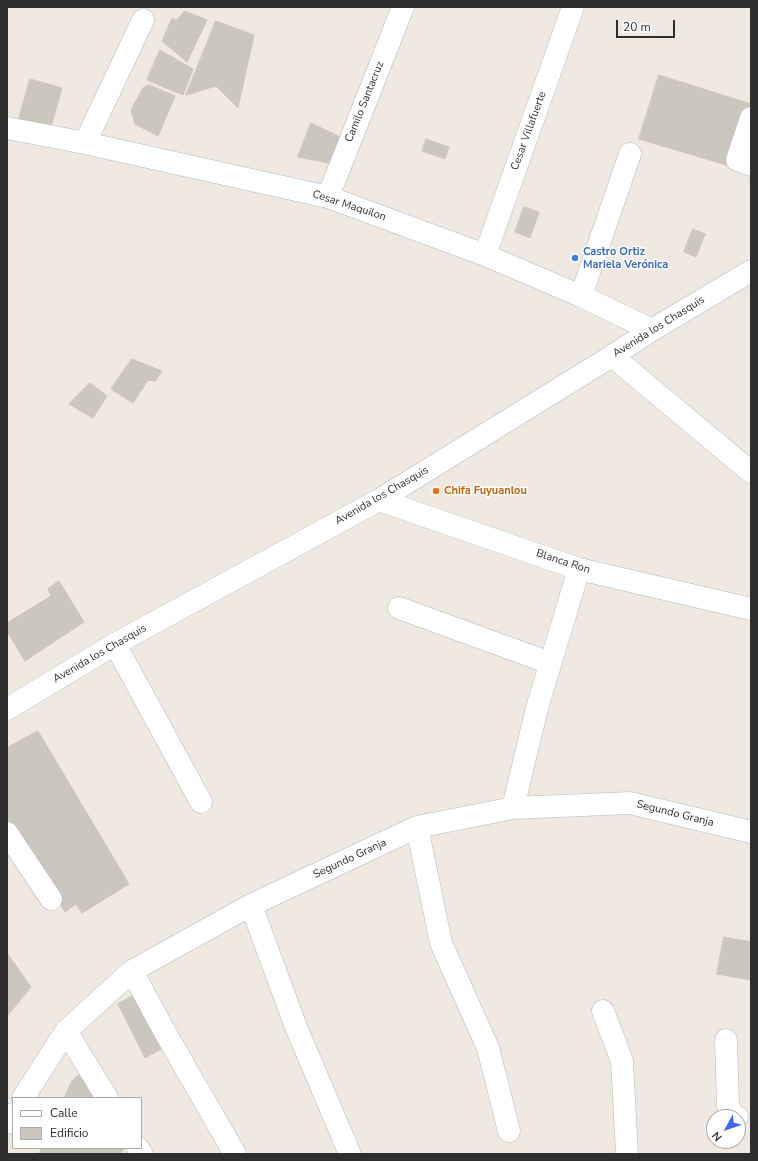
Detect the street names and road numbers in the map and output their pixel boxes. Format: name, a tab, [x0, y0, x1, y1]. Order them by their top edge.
street label: Camilo Santacruz	[343, 60, 387, 144]
street label: Cesar Villafuerte	[509, 90, 549, 172]
street label: Cesar Maquilon	[310, 188, 388, 224]
street label: Avenida los Chasquis	[611, 293, 707, 361]
street label: Avenida los Chasquis	[333, 464, 431, 528]
street label: Blanca Ron	[534, 547, 592, 577]
street label: Avenida los Chasquis	[51, 622, 149, 686]
street label: Segundo Granja	[635, 798, 715, 830]
street label: Segundo Granja	[311, 836, 389, 882]

